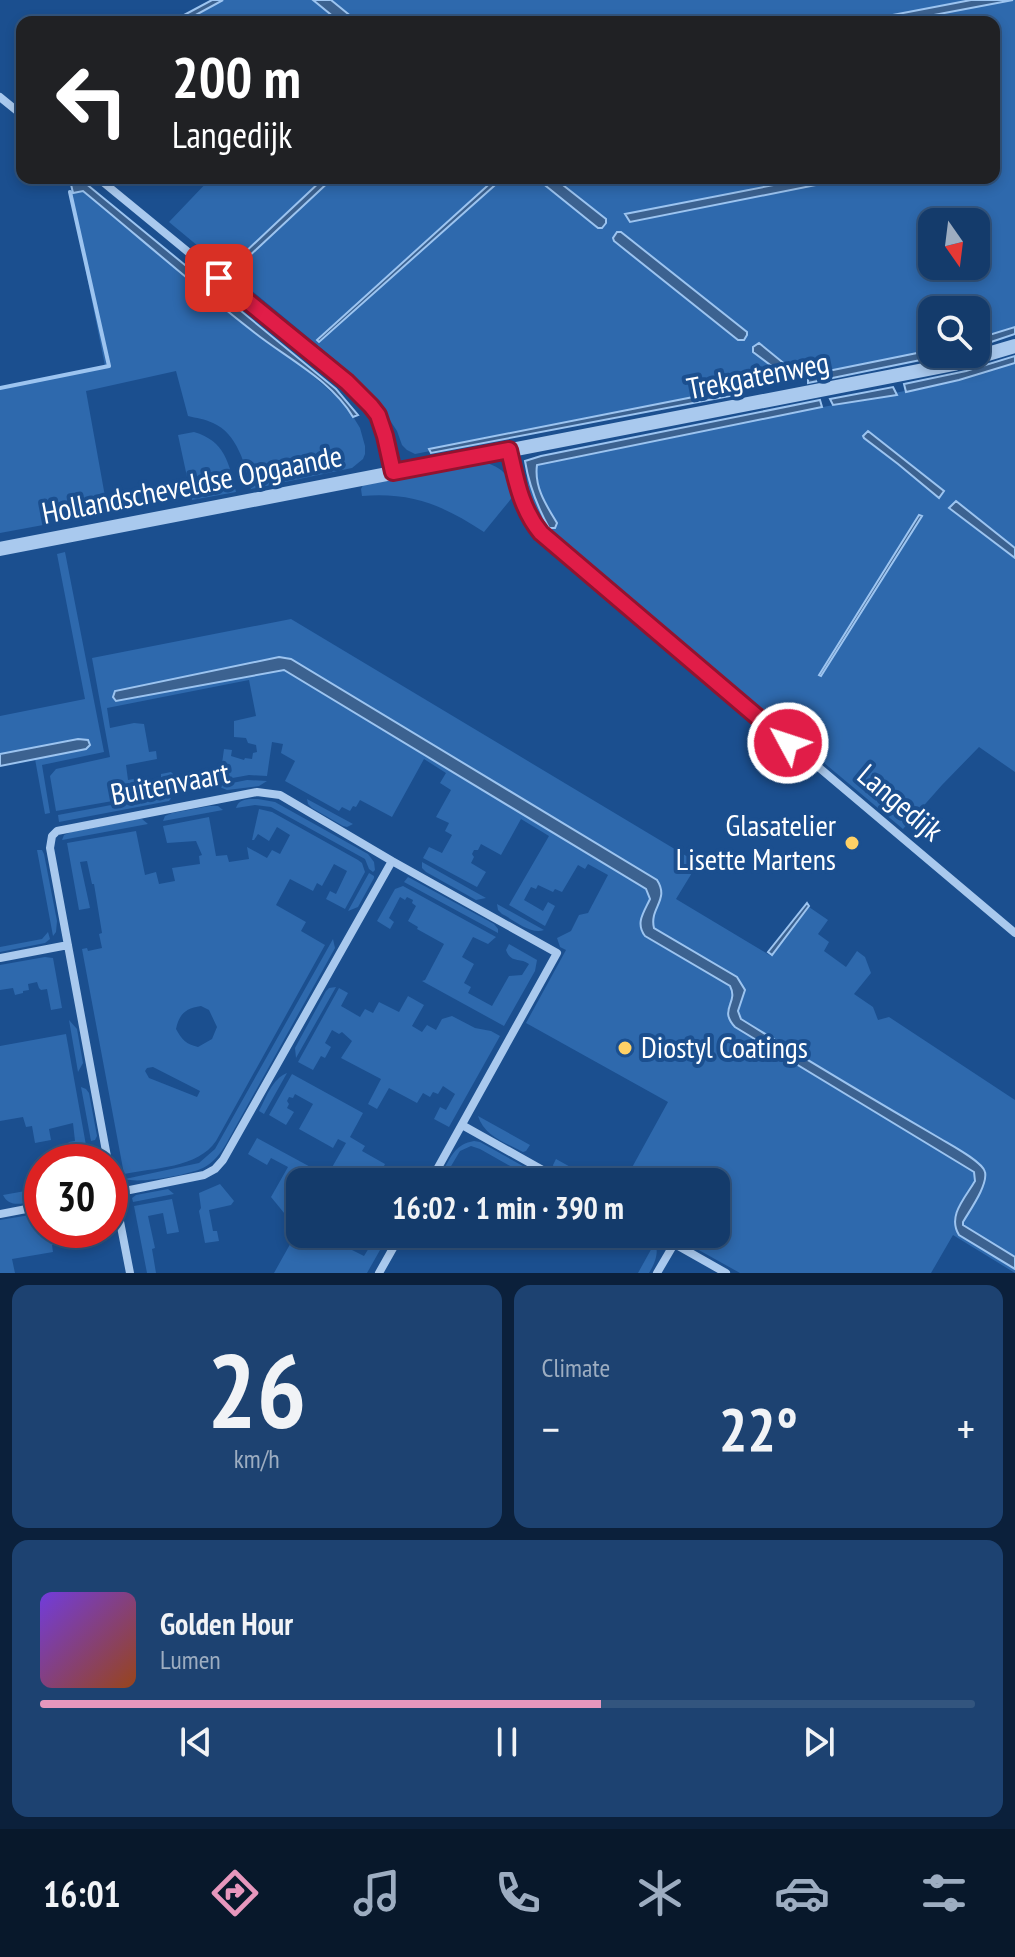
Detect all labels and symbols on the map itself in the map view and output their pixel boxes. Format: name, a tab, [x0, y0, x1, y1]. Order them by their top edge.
north arrow	[918, 208, 990, 280]
pin	[185, 244, 253, 312]
street label: Trekgatenweg	[683, 342, 832, 407]
street label: Hollandscheveldse Opgaande	[38, 435, 345, 532]
position arrow	[746, 701, 830, 785]
street label: Buitenvaart	[107, 752, 233, 813]
street label: Langedijk	[850, 755, 952, 849]
place label: Glasatelier Lisette Martens	[676, 805, 837, 878]
marker: Glasatelier Lisette Martens	[843, 834, 861, 852]
place label: Diostyl Coatings	[641, 1027, 808, 1066]
marker: Diostyl Coatings	[616, 1039, 634, 1057]
speed limit sign: 30	[24, 1144, 128, 1248]

